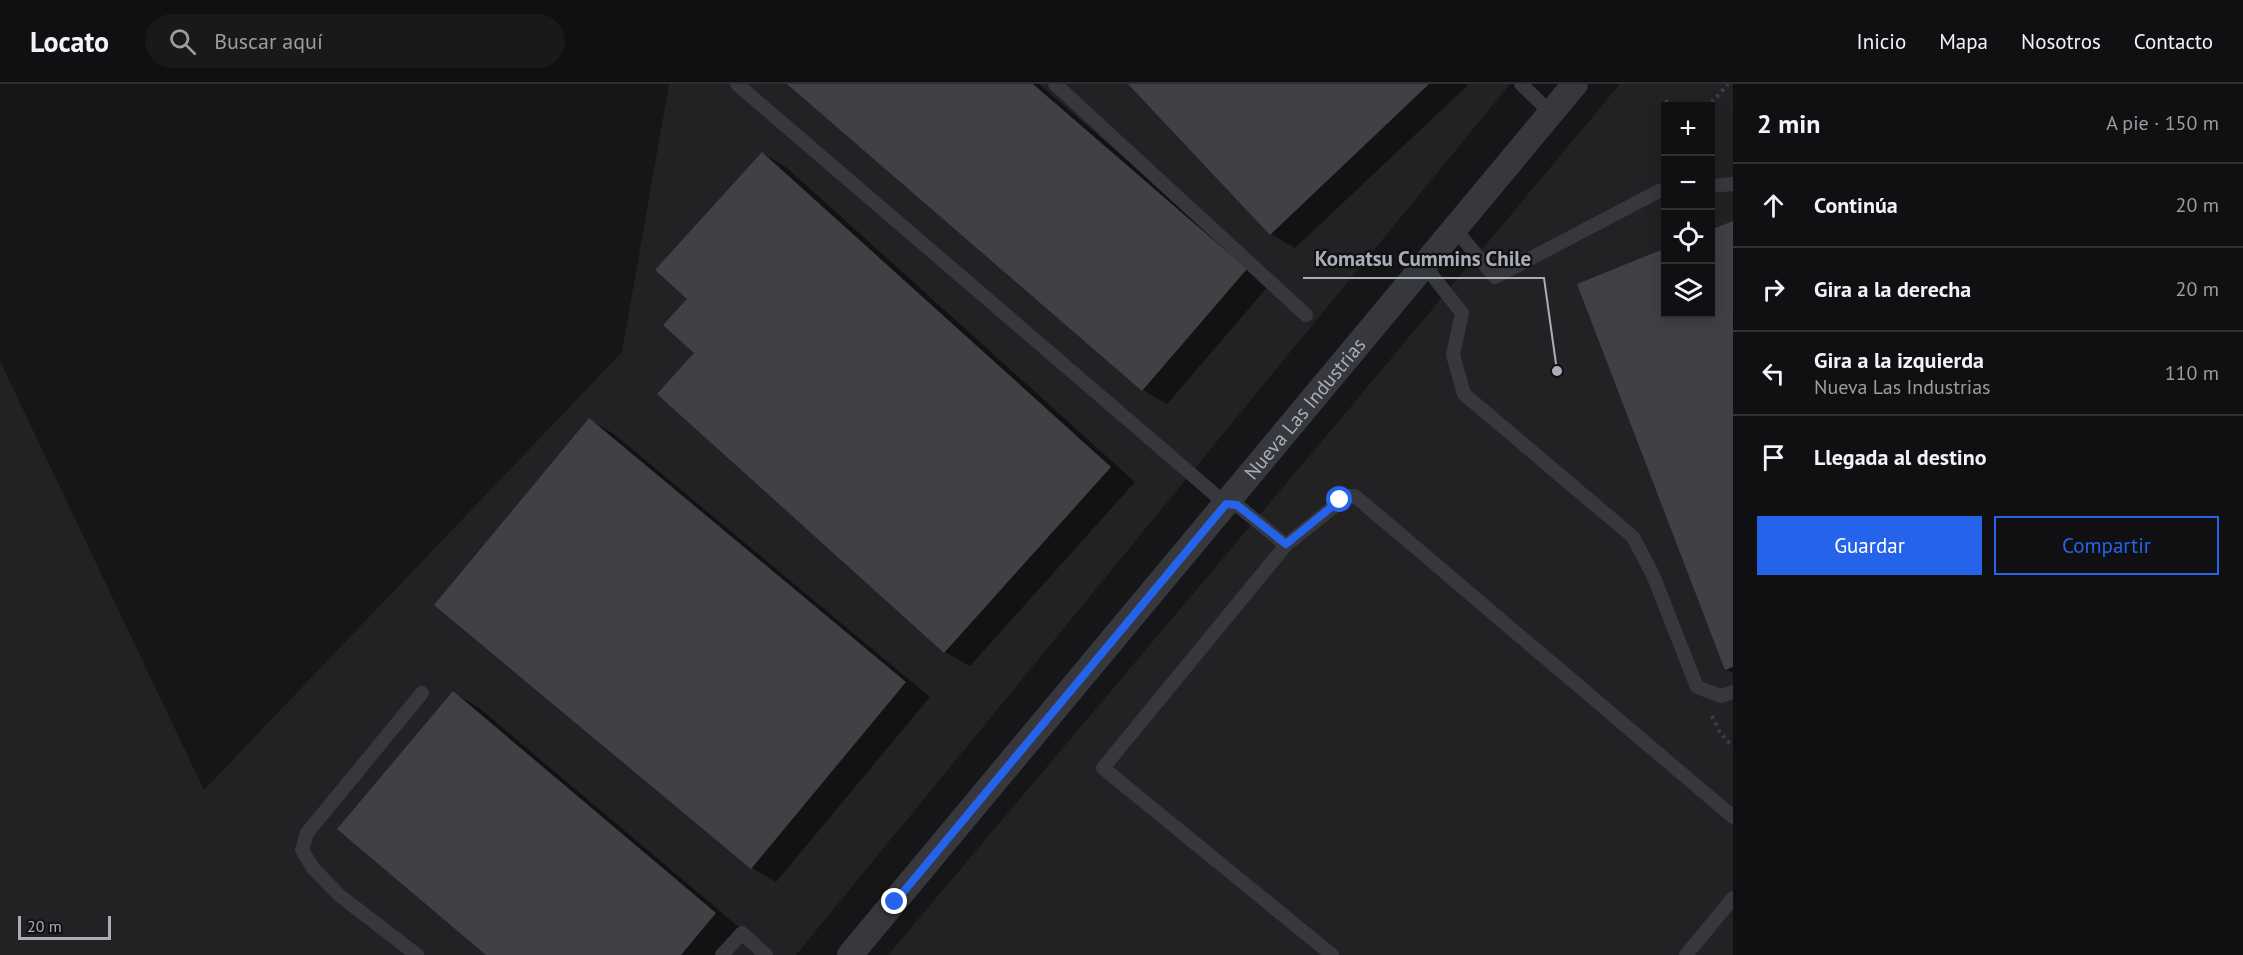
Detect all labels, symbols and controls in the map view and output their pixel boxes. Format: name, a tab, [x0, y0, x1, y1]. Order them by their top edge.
search box	[145, 14, 565, 68]
text: Locato	[30, 23, 109, 60]
icon: search	[166, 25, 199, 58]
text: Buscar aquí	[214, 27, 323, 55]
text: Inicio	[1857, 28, 1906, 55]
text: Mapa	[1939, 28, 1988, 55]
text: Nosotros	[2021, 28, 2101, 55]
text: Contacto	[2134, 28, 2213, 55]
map controls	[1661, 102, 1715, 318]
button: +	[1661, 102, 1715, 156]
text: 2 min	[1757, 107, 1820, 140]
text: A pie · 150 m	[2106, 110, 2219, 136]
button: −	[1661, 156, 1715, 210]
icon: ahead	[1757, 189, 1790, 222]
text: Continúa	[1814, 191, 1898, 219]
text: 20 m	[2176, 192, 2219, 218]
button: locate	[1661, 210, 1715, 264]
callout: Komatsu Cummins Chile	[1303, 239, 1544, 278]
text: Komatsu Cummins Chile	[1315, 245, 1531, 272]
button: layers	[1661, 264, 1715, 318]
icon: right	[1757, 273, 1790, 306]
text: Gira a la derecha	[1814, 275, 1971, 303]
text: 20 m	[2176, 276, 2219, 302]
street label: Nueva Las Industrias	[1238, 332, 1371, 485]
text: Gira a la izquierda	[1814, 346, 1984, 374]
icon: left	[1757, 357, 1790, 390]
text: 110 m	[2165, 360, 2219, 386]
text: Nueva Las Industrias	[1814, 374, 1990, 400]
icon: arrive	[1757, 441, 1790, 474]
text: Llegada al destino	[1814, 443, 1987, 471]
route start	[1326, 486, 1352, 512]
button: Guardar	[1757, 516, 1982, 575]
button: Compartir	[1994, 516, 2219, 575]
route end	[881, 888, 907, 914]
scale bar	[18, 913, 111, 940]
text: 20 m	[27, 916, 62, 936]

